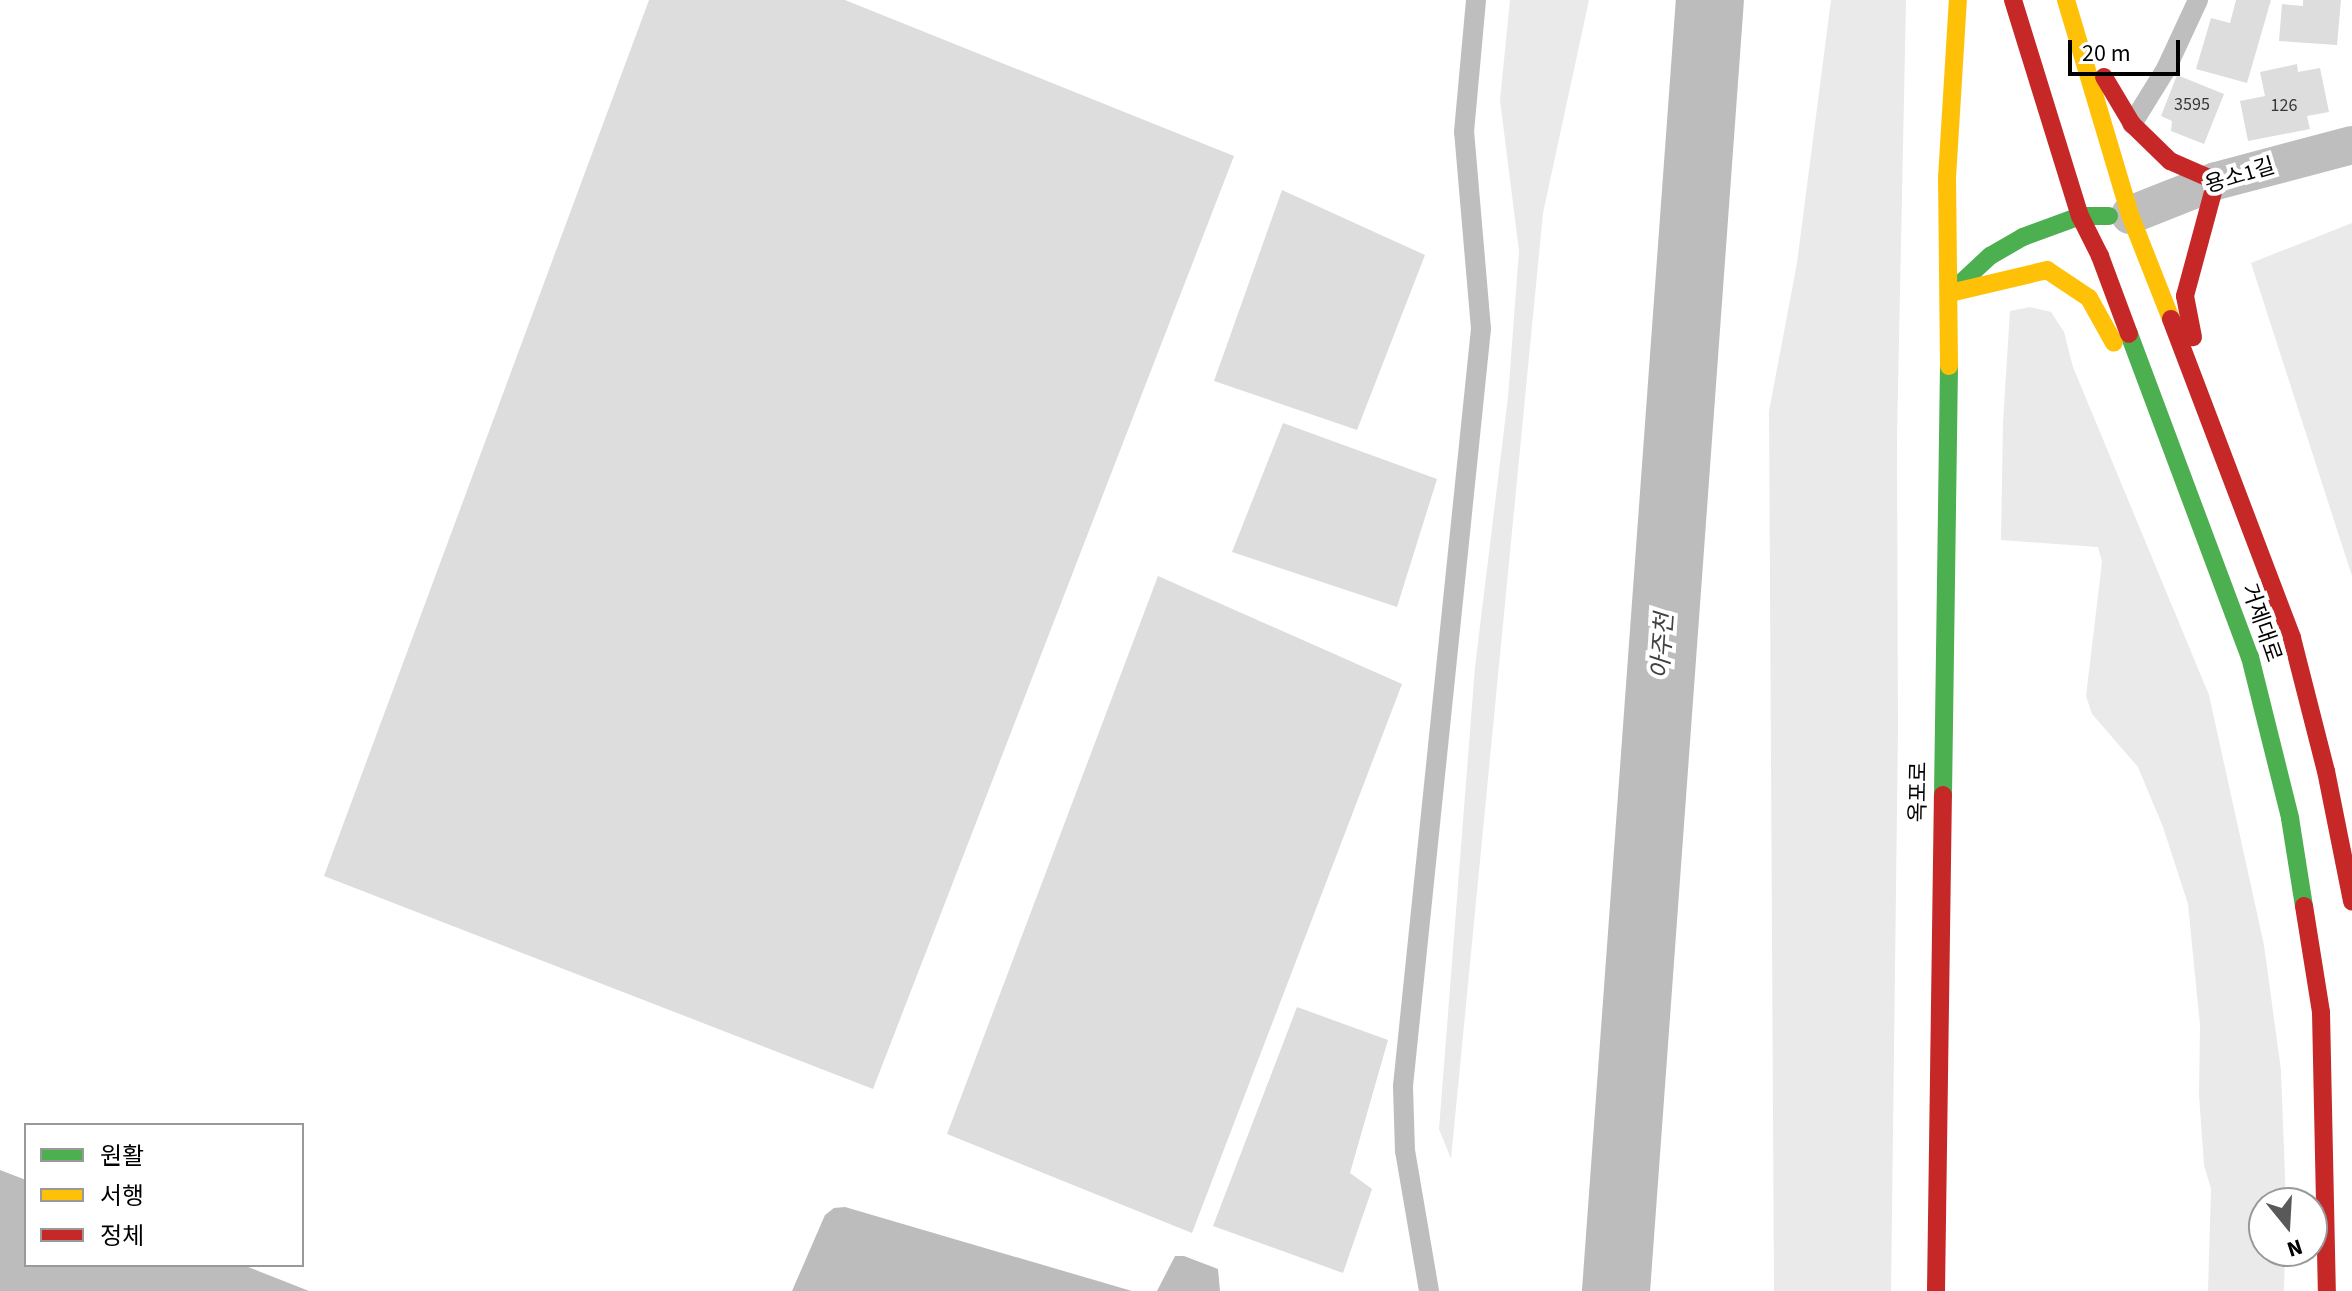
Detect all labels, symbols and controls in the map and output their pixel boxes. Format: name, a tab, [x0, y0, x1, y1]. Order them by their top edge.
scale bar	[2072, 24, 2184, 74]
text: 20 m	[2082, 36, 2131, 71]
house number: 3595	[2174, 94, 2210, 116]
house number: 126	[2271, 95, 2297, 117]
street label: 용소1길	[2202, 153, 2278, 199]
street label: 거제대로	[2235, 580, 2287, 666]
water label: 아주천	[1646, 612, 1680, 680]
street label: 옥포로	[1905, 761, 1933, 823]
legend	[24, 1123, 304, 1267]
text: 원활	[100, 1139, 144, 1174]
text: 서행	[100, 1179, 144, 1214]
north arrow	[2248, 1187, 2328, 1267]
text: 정체	[100, 1219, 144, 1254]
text: N	[2283, 1230, 2307, 1265]

